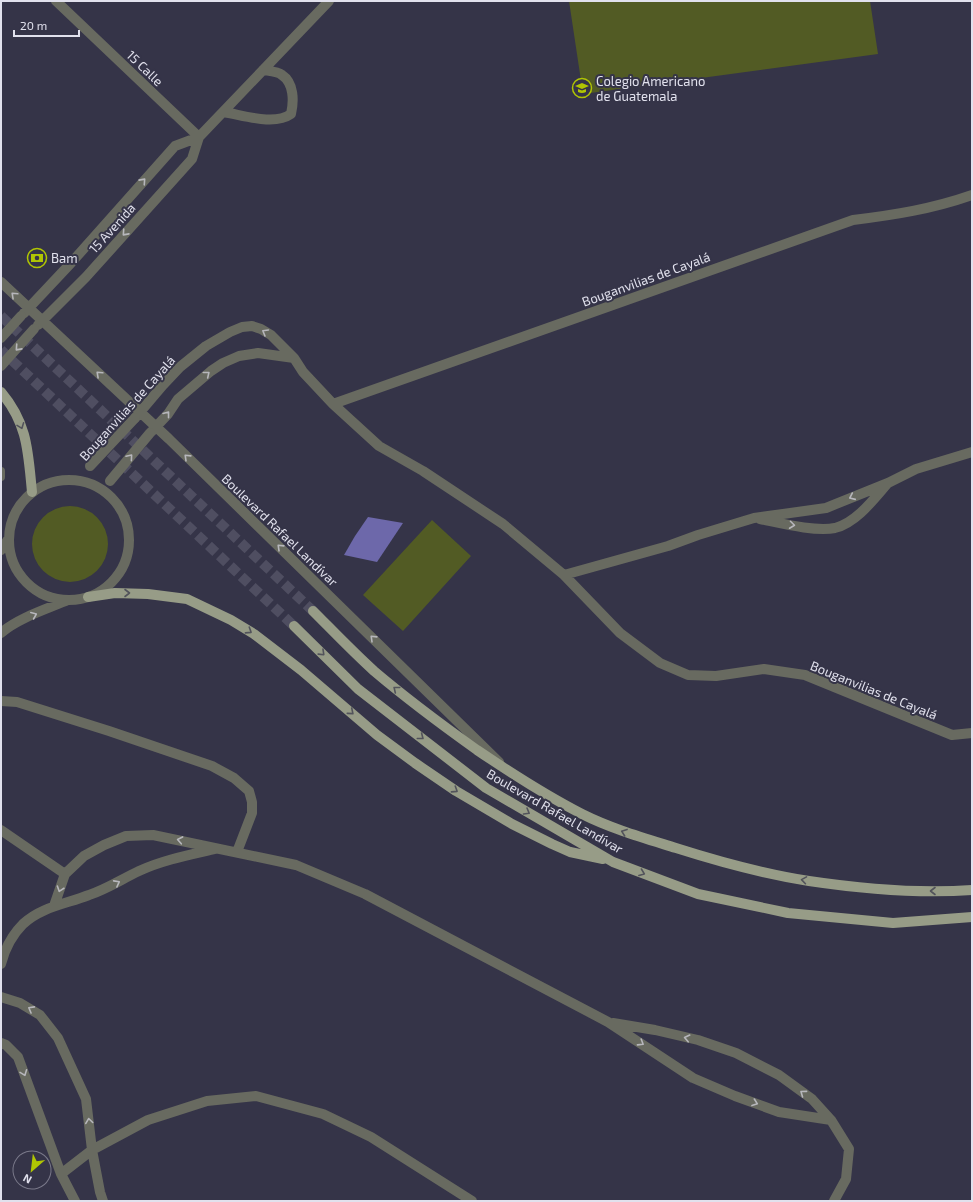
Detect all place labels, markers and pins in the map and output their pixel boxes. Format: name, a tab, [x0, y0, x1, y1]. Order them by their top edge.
place label: Colegio Americano de Guatemala	[596, 73, 705, 104]
school or university icon: Colegio Americano de Guatemala	[571, 77, 593, 99]
bank icon: Bam	[26, 247, 48, 269]
place label: Bam	[51, 250, 78, 266]

